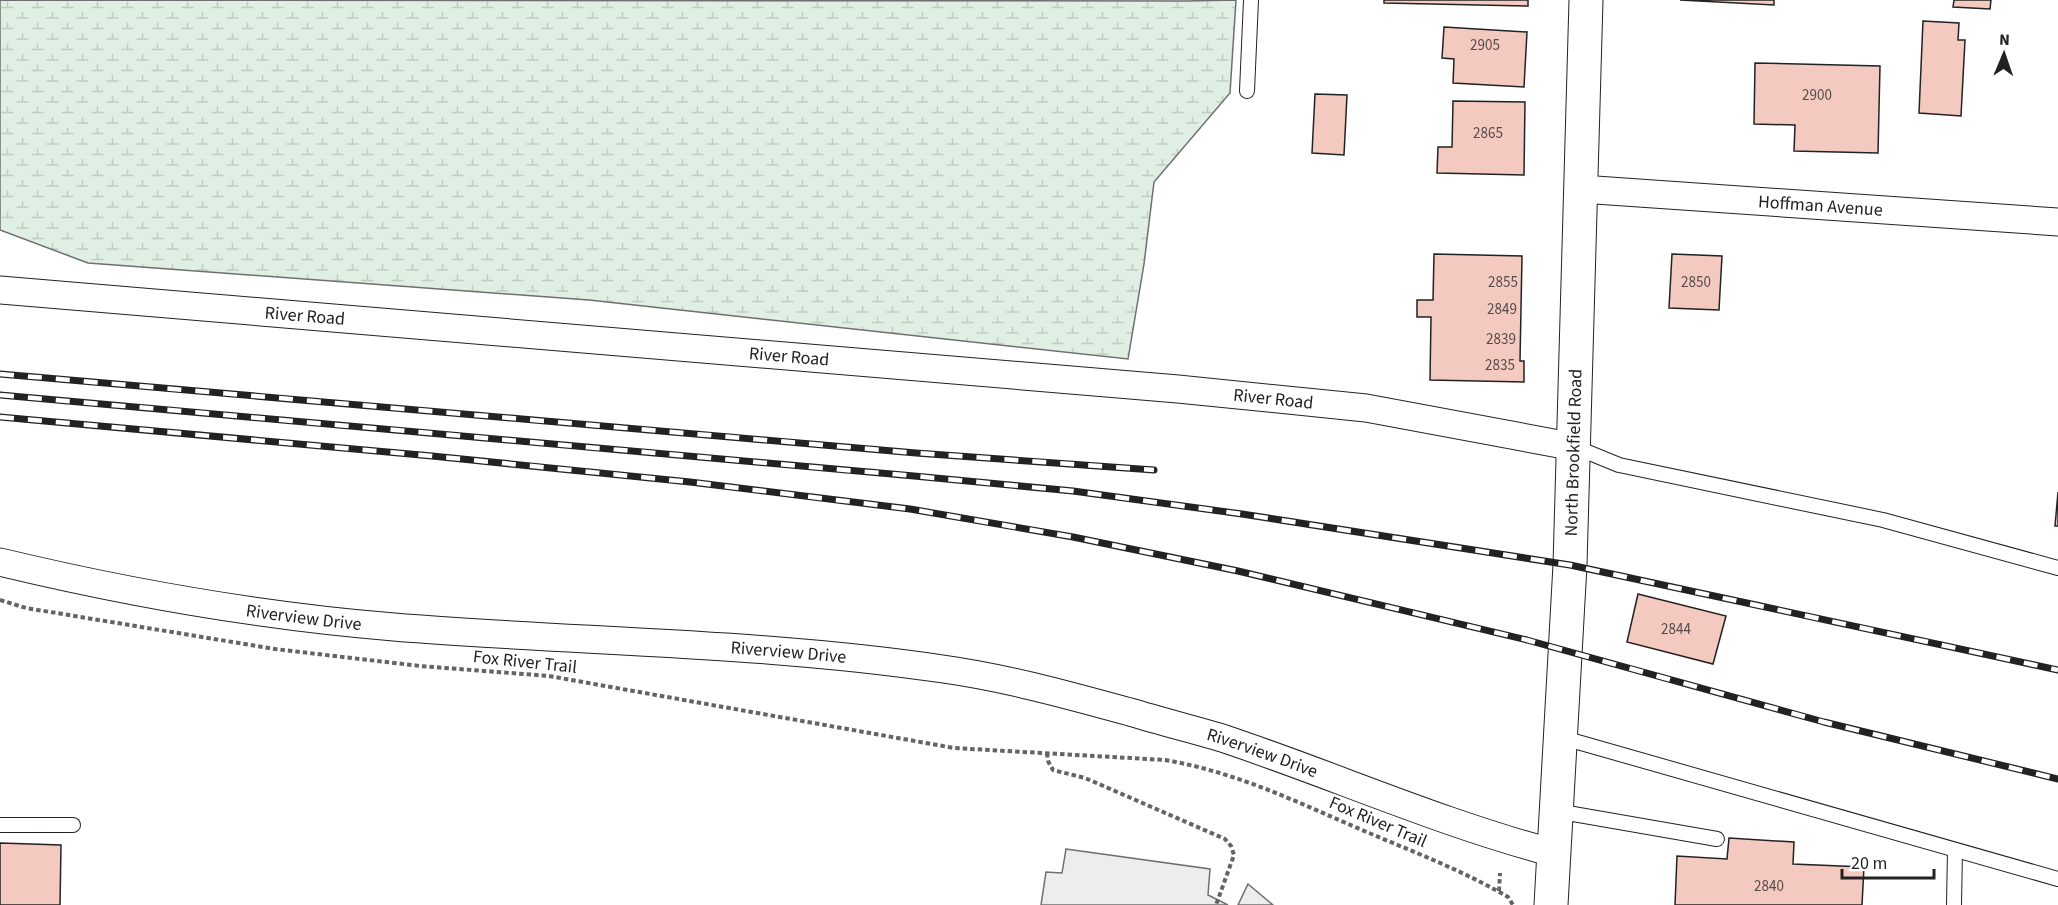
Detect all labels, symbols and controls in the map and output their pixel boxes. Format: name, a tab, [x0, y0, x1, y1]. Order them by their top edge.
north arrow	[1974, 24, 2034, 84]
text: N	[1999, 29, 2010, 51]
house number: 2905	[1470, 35, 1500, 56]
house number: 2900	[1802, 85, 1832, 106]
house number: 2865	[1473, 123, 1503, 144]
street label: Hoffman Avenue	[1757, 189, 1884, 222]
house number: 2855	[1488, 272, 1518, 293]
house number: 2850	[1681, 272, 1711, 293]
house number: 2849	[1487, 299, 1517, 320]
street label: River Road	[264, 300, 346, 331]
house number: 2839	[1486, 329, 1516, 350]
street label: River Road	[748, 341, 830, 372]
house number: 2835	[1485, 355, 1515, 376]
street label: North Brookfield Road	[1558, 368, 1588, 537]
street label: River Road	[1232, 382, 1315, 415]
street label: Riverview Drive	[244, 598, 363, 637]
house number: 2844	[1661, 619, 1691, 640]
street label: Riverview Drive	[730, 635, 848, 669]
street label: Fox River Trail	[472, 644, 578, 680]
street label: Riverview Drive	[1204, 722, 1322, 784]
street label: Fox River Trail	[1325, 790, 1431, 854]
scale bar	[1842, 842, 1934, 880]
text: 20 m	[1851, 851, 1887, 876]
house number: 2840	[1754, 876, 1784, 897]

